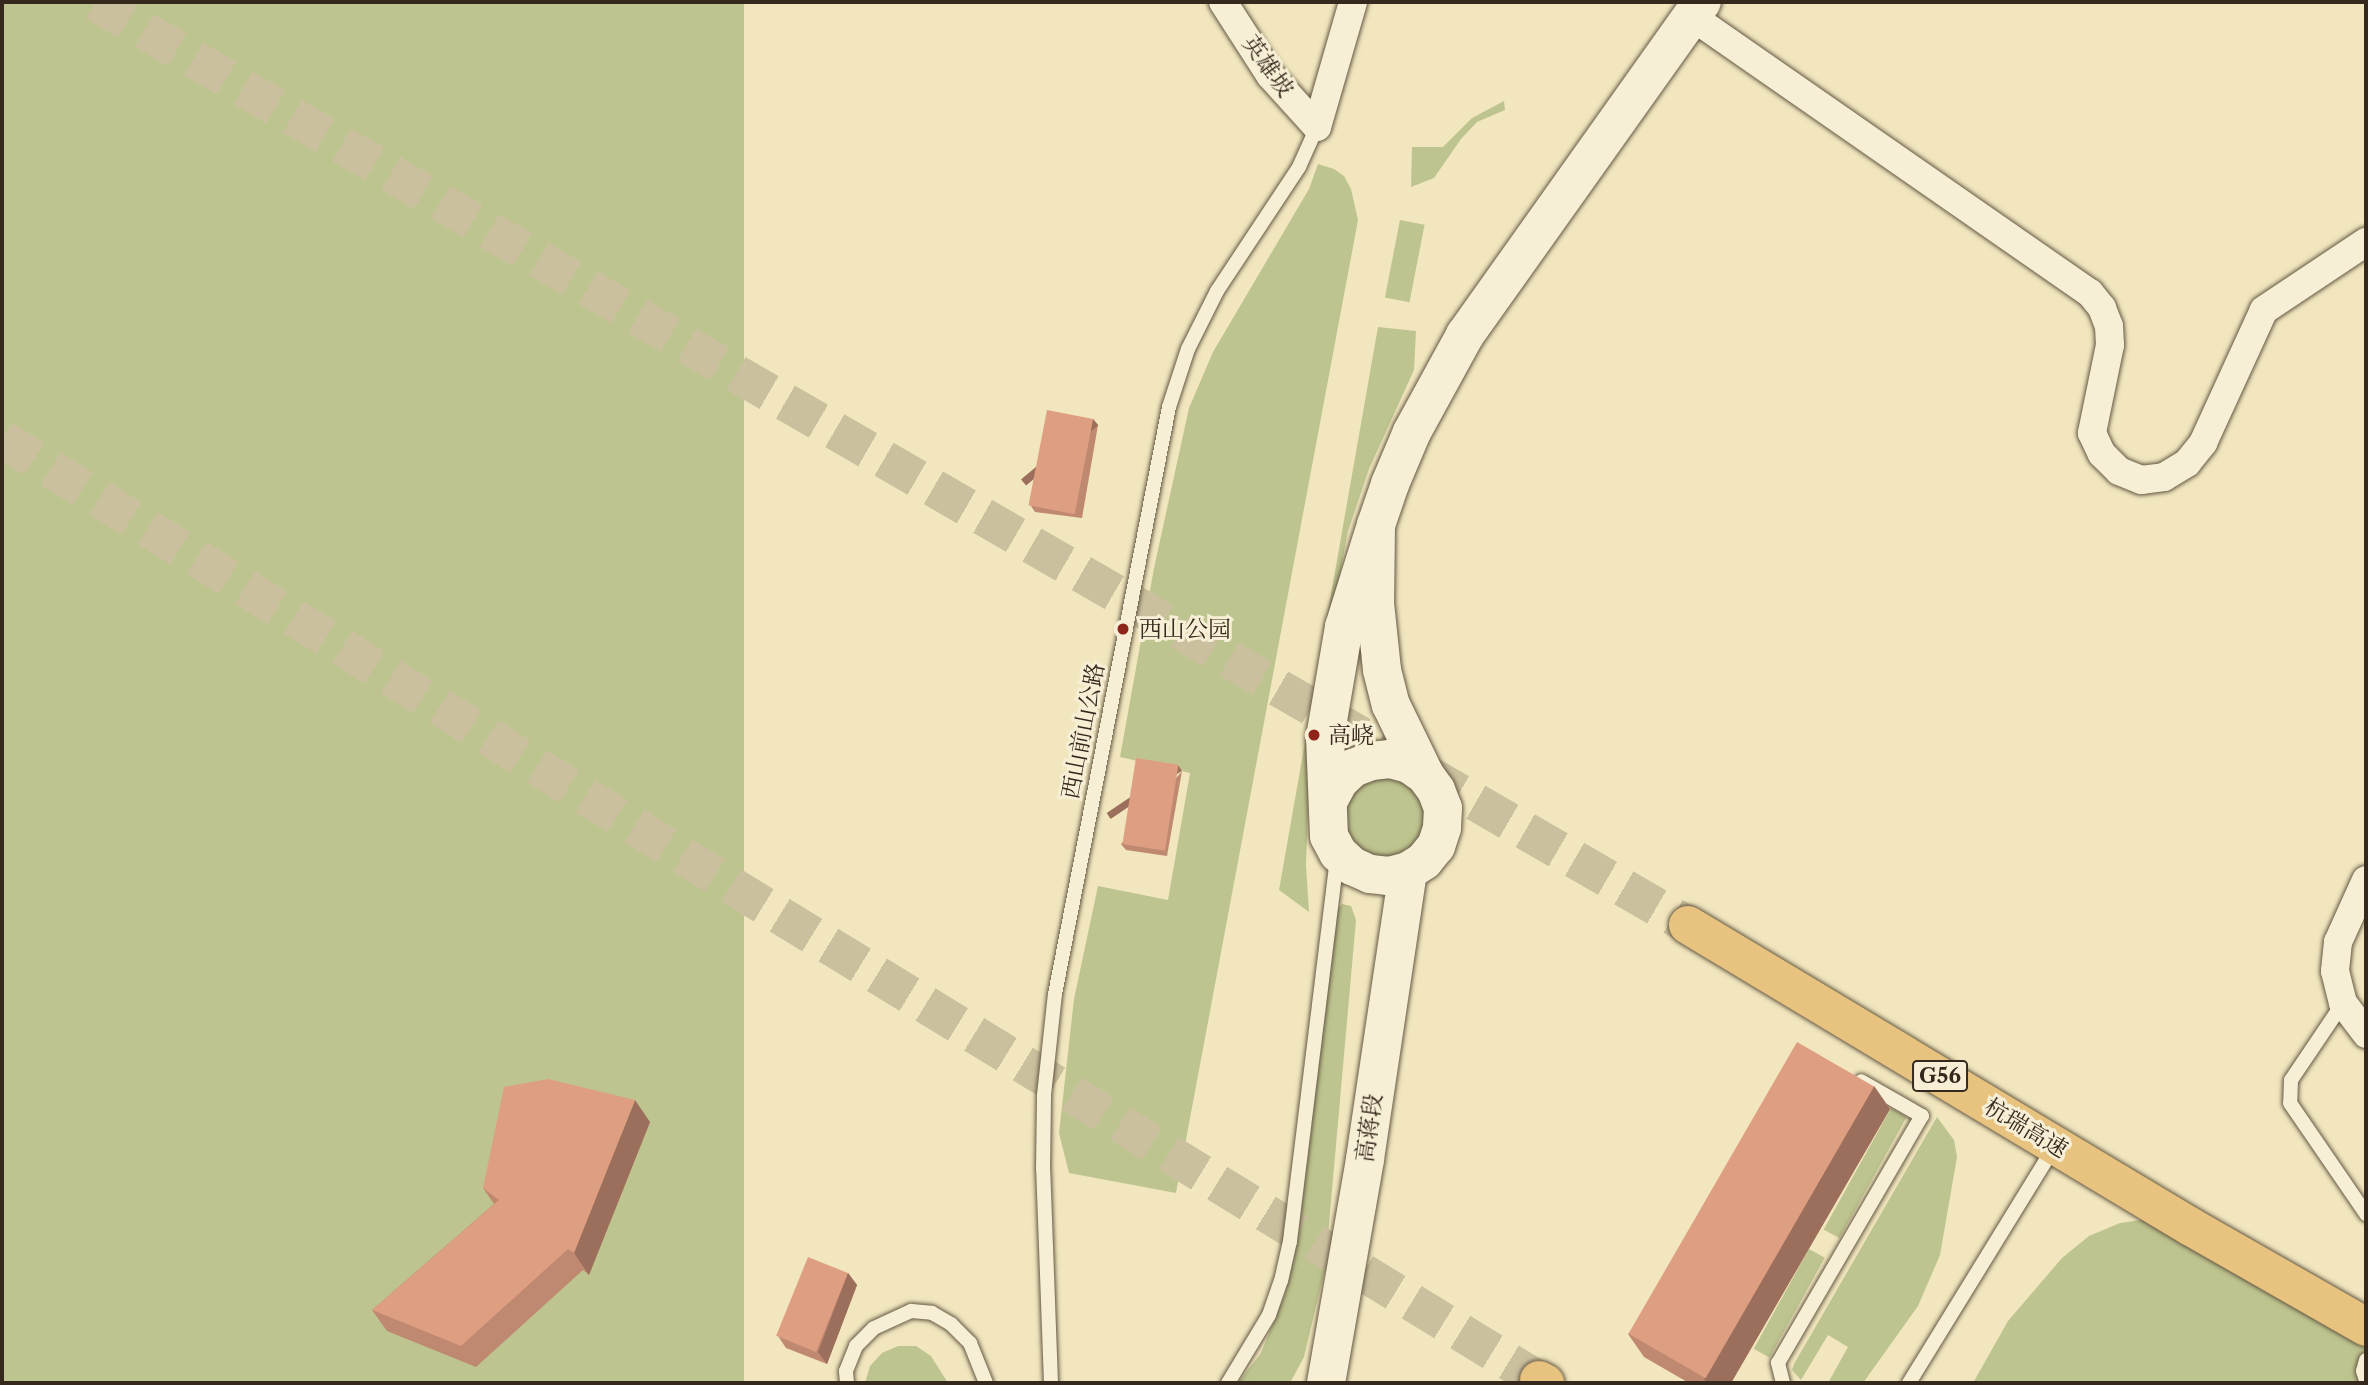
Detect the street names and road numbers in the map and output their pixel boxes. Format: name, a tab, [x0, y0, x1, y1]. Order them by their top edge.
street label: 英雄坡	[1237, 30, 1299, 102]
street label: 西山前山公路	[1056, 661, 1110, 801]
road number: G56	[1912, 1058, 1968, 1094]
street label: 高蒋段	[1351, 1092, 1387, 1164]
street label: 杭瑞高速	[1979, 1092, 2073, 1164]

